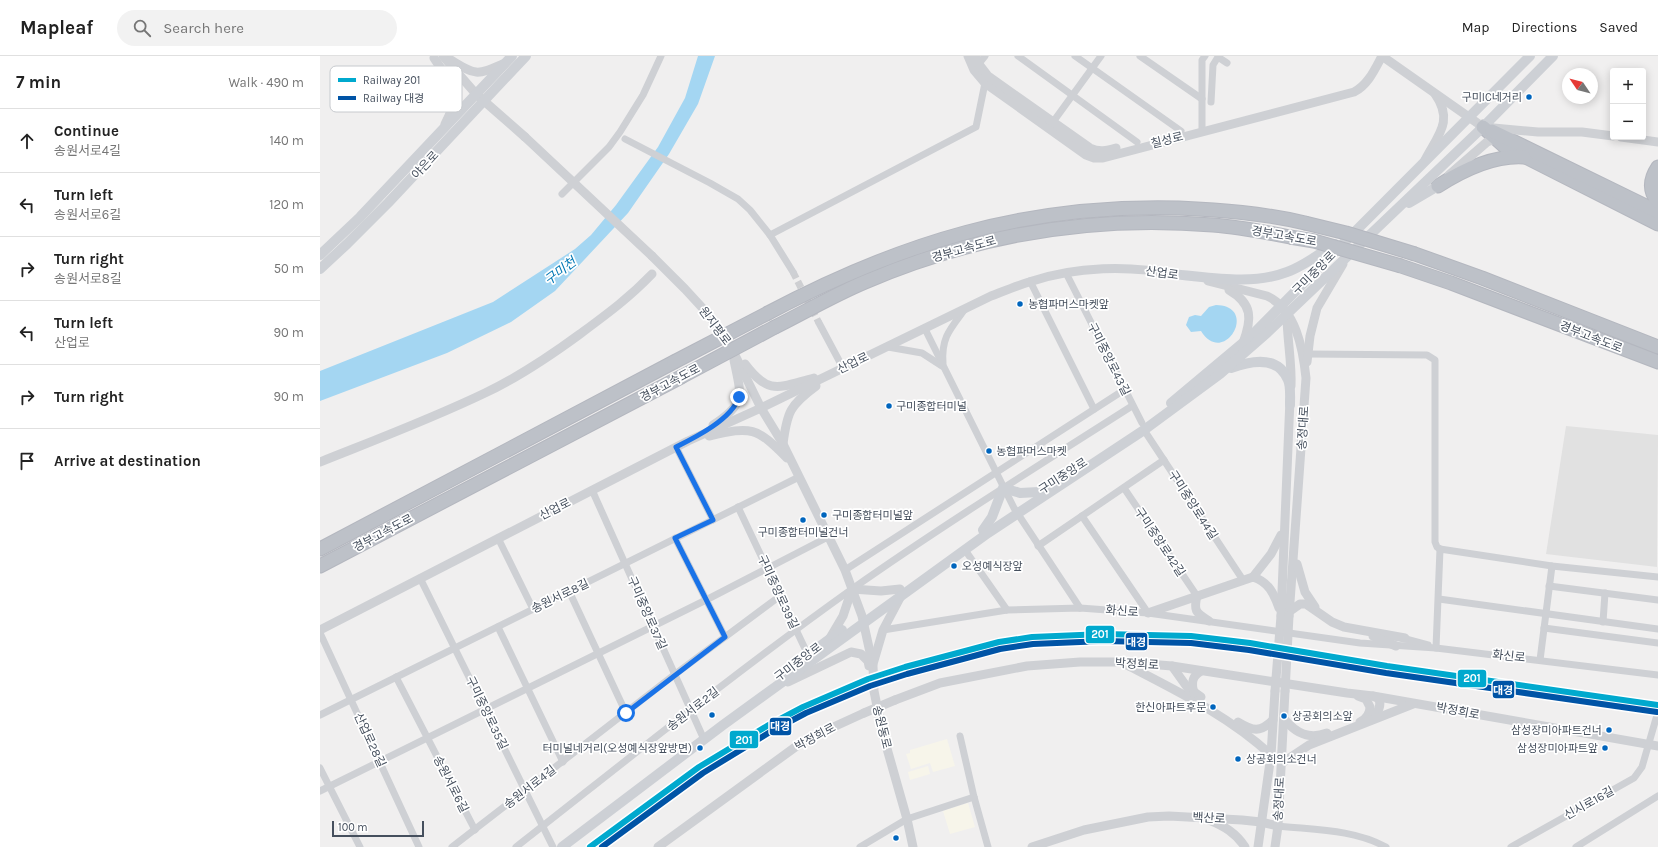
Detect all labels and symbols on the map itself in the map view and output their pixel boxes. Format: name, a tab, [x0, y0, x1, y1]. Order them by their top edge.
legend	[330, 66, 462, 112]
north arrow	[1562, 68, 1598, 104]
text: Railway 201	[363, 74, 420, 87]
place label: 구미IC네거리	[1462, 91, 1522, 104]
text: Railway 대경	[363, 92, 424, 105]
marker: 구미IC네거리	[1524, 92, 1534, 102]
street label: 칠성로	[1149, 129, 1185, 151]
street label: 야은로	[409, 148, 441, 182]
street label: 경부고속도로	[1250, 223, 1318, 249]
street label: 경부고속도로	[930, 233, 998, 265]
street label: 구미중앙로	[1290, 249, 1338, 297]
water label: 구미천	[541, 254, 580, 288]
street label: 산업로	[1145, 264, 1179, 282]
place label: 농협파머스마켓앞	[1028, 298, 1109, 311]
marker: 농협파머스마켓앞	[1015, 299, 1025, 309]
street label: 원지평로	[696, 304, 734, 348]
street label: 경부고속도로	[1558, 319, 1624, 355]
street label: 구미중앙로43길	[1085, 320, 1133, 398]
street label: 산업로	[835, 349, 871, 377]
street label: 경부고속도로	[637, 361, 703, 405]
route end	[730, 388, 748, 406]
place label: 구미종합터미널	[896, 400, 967, 413]
marker: 구미종합터미널	[884, 401, 894, 411]
street label: 송정대로	[1294, 405, 1312, 451]
place label: 농협파머스마켓	[996, 445, 1067, 458]
marker: 농협파머스마켓	[984, 446, 994, 456]
street label: 구미중앙로	[1036, 455, 1090, 497]
street label: 구미중앙로44길	[1165, 468, 1221, 542]
street label: 산업로	[537, 495, 573, 523]
street label: 구미중앙로42길	[1132, 505, 1188, 579]
place label: 구미종합터미널앞	[832, 509, 913, 522]
marker: 구미종합터미널앞	[819, 510, 829, 520]
street label: 경부고속도로	[350, 511, 416, 555]
marker: 구미종합터미널건너	[798, 515, 808, 525]
place label: 구미종합터미널건너	[757, 526, 849, 539]
street label: 구미중앙로39길	[755, 553, 801, 631]
place label: 오성예식장앞	[962, 560, 1023, 573]
marker: 오성예식장앞	[949, 561, 959, 571]
street label: 구미중앙로37길	[625, 574, 669, 652]
street label: 송원서로8길	[529, 576, 591, 616]
street label: 화신로	[1105, 603, 1139, 619]
line badge: 201	[1085, 625, 1115, 644]
text: 201	[1091, 628, 1109, 641]
line badge: 대경	[1125, 632, 1148, 651]
text: 대경	[1126, 636, 1146, 649]
street label: 구미중앙로	[772, 640, 824, 684]
street label: 화신로	[1492, 647, 1526, 665]
street label: 박정희로	[1115, 656, 1159, 672]
line badge: 201	[1457, 669, 1487, 688]
text: 201	[1463, 672, 1481, 685]
street label: 구미중앙로35길	[463, 674, 511, 752]
line badge: 대경	[1492, 680, 1515, 699]
street label: 송원서로2길	[664, 684, 722, 734]
text: 대경	[1493, 684, 1513, 697]
street label: 박정희로	[1435, 700, 1481, 722]
place label: 한신아파트후문	[1135, 701, 1206, 714]
marker: 한신아파트후문	[1208, 702, 1218, 712]
route start	[617, 704, 635, 722]
street label: 송원동로	[870, 704, 894, 750]
unlabelled marker	[707, 710, 717, 720]
place label: 상공회의소앞	[1292, 710, 1353, 723]
street label: 산업로28길	[351, 711, 389, 769]
marker: 상공회의소앞	[1279, 711, 1289, 721]
line badge: 대경	[769, 717, 792, 736]
text: 대경	[770, 720, 790, 733]
street label: 박정희로	[792, 720, 838, 754]
place label: 삼성장미아파트건너	[1511, 724, 1602, 737]
marker: 삼성장미아파트건너	[1604, 725, 1614, 735]
line badge: 201	[729, 730, 759, 749]
text: 201	[735, 734, 753, 747]
place label: 터미널네거리(오성예식장앞방면)	[543, 742, 692, 755]
place label: 삼성장미아파트앞	[1517, 742, 1598, 755]
marker: 터미널네거리(오성예식장앞방면)	[695, 743, 705, 753]
marker: 삼성장미아파트앞	[1600, 743, 1610, 753]
street label: 송원서로6길	[431, 753, 471, 815]
place label: 상공회의소건너	[1246, 753, 1317, 766]
marker: 상공회의소건너	[1233, 754, 1243, 764]
street label: 송원서로4길	[501, 762, 559, 812]
street label: 송정대로	[1271, 777, 1287, 821]
street label: 신시로16길	[1562, 784, 1616, 822]
street label: 백산로	[1192, 810, 1226, 826]
scale bar	[332, 819, 424, 838]
unlabelled marker	[891, 833, 901, 843]

